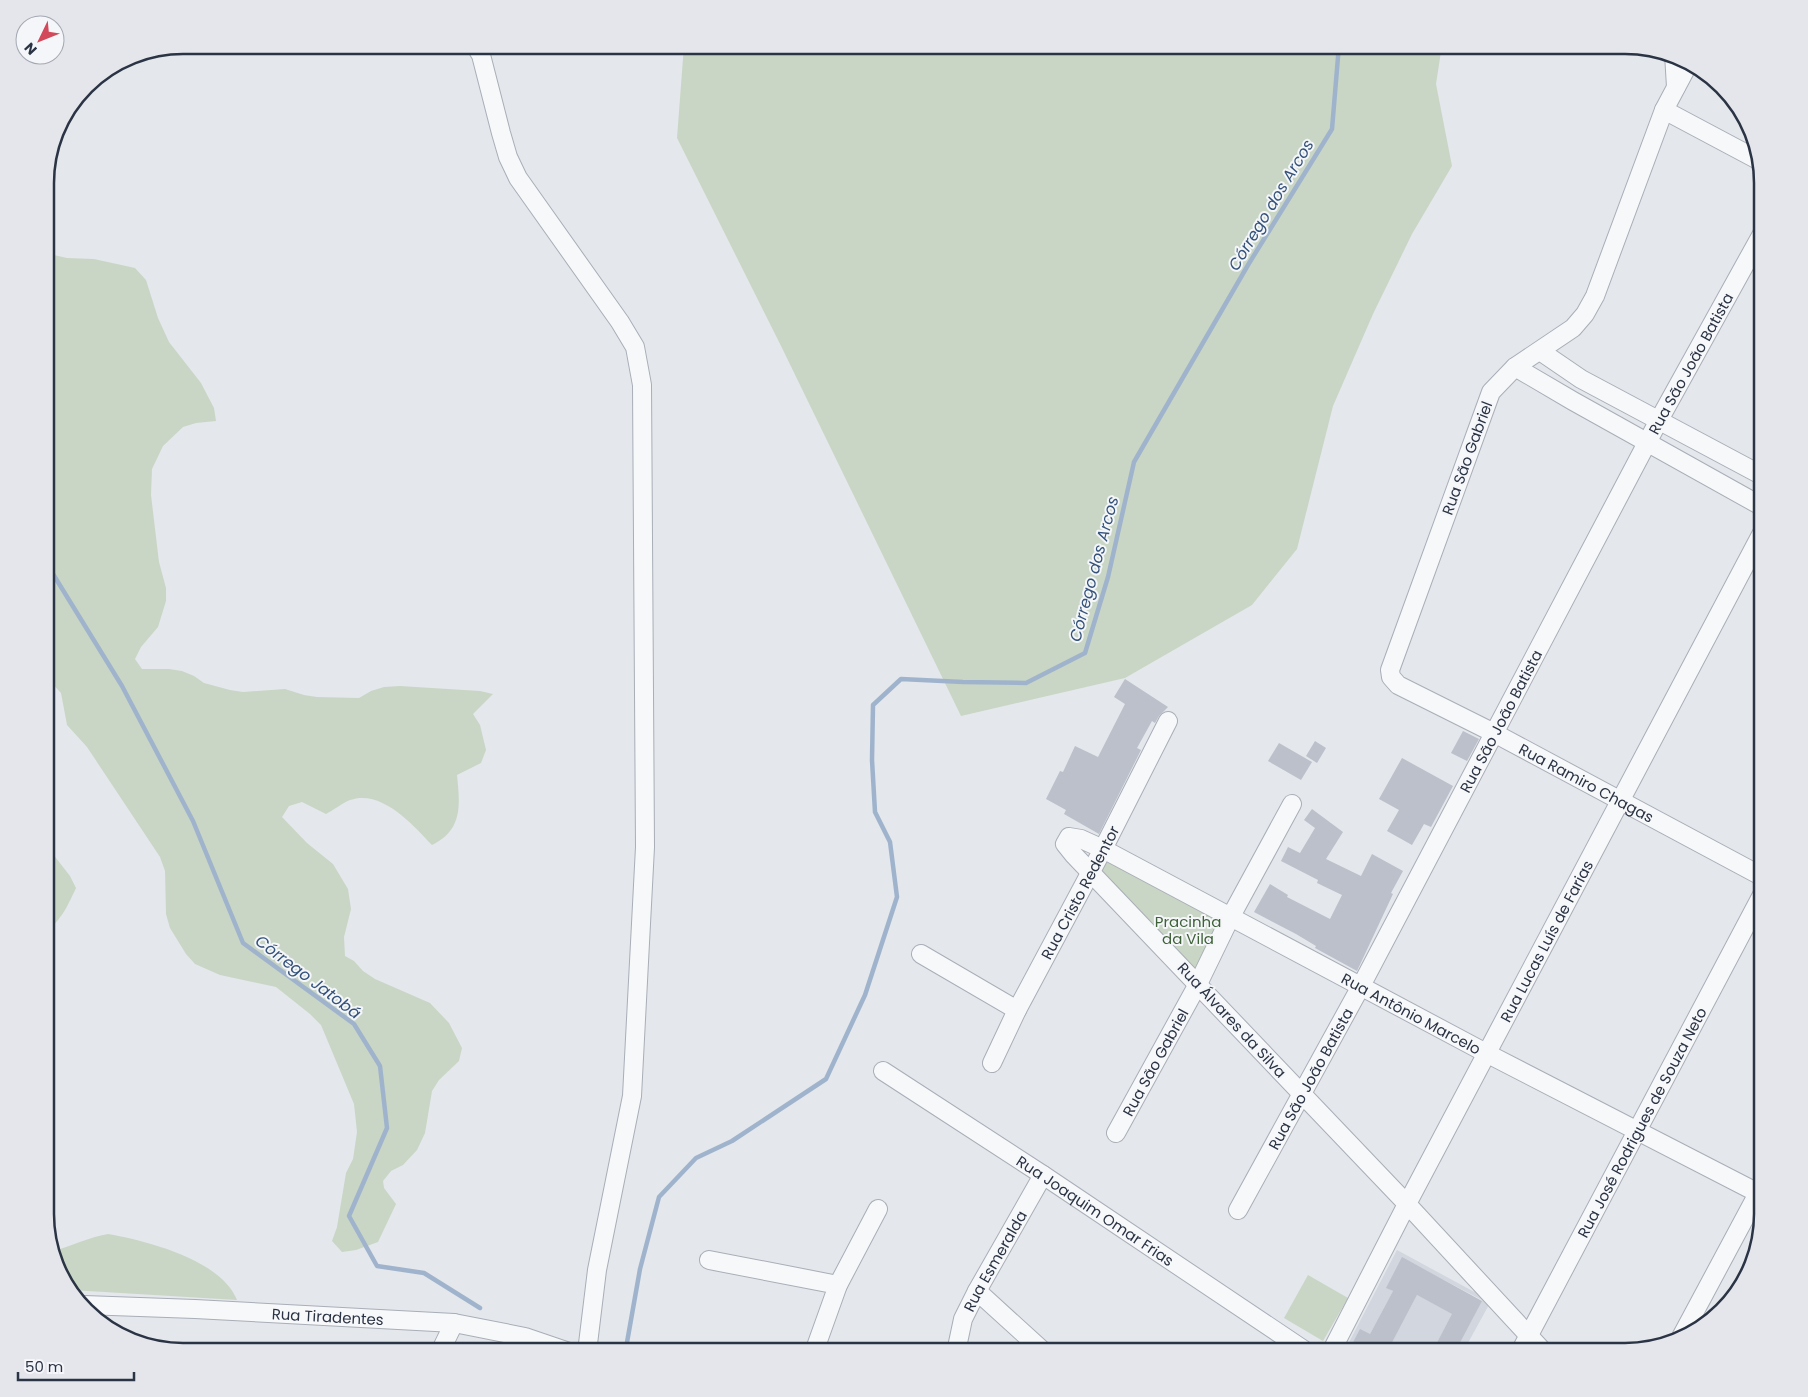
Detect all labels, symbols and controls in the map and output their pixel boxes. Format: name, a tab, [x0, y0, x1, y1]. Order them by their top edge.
north arrow	[15, 15, 65, 65]
text: N	[20, 38, 41, 60]
water label: Córrego dos Arcos	[1223, 135, 1319, 275]
street label: Rua São João Batista	[1643, 289, 1738, 438]
street label: Rua São Gabriel	[1437, 398, 1497, 518]
water label: Córrego dos Arcos	[1064, 494, 1124, 644]
street label: Rua São João Batista	[1454, 646, 1547, 796]
street label: Rua Ramiro Chagas	[1515, 738, 1658, 827]
street label: Rua Cristo Redentor	[1036, 821, 1124, 963]
street label: Rua Lucas Luís de Farias	[1495, 856, 1598, 1025]
park label: Pracinha da Vila	[1155, 911, 1221, 949]
water label: Córrego Jatobá	[250, 930, 366, 1025]
street label: Rua Álvares da Silva	[1173, 958, 1291, 1082]
street label: Rua Antônio Marcelo	[1338, 968, 1485, 1059]
street label: Rua José Rodrigues de Souza Neto	[1572, 1003, 1711, 1241]
street label: Rua São João Batista	[1263, 1004, 1358, 1153]
street label: Rua São Gabriel	[1117, 1005, 1193, 1120]
street label: Rua Joaquim Omar Frias	[1013, 1150, 1178, 1271]
street label: Rua Esmeralda	[958, 1206, 1031, 1315]
street label: Rua Tiradentes	[271, 1303, 384, 1330]
scale bar	[18, 1350, 134, 1382]
text: 50 m	[25, 1356, 63, 1377]

